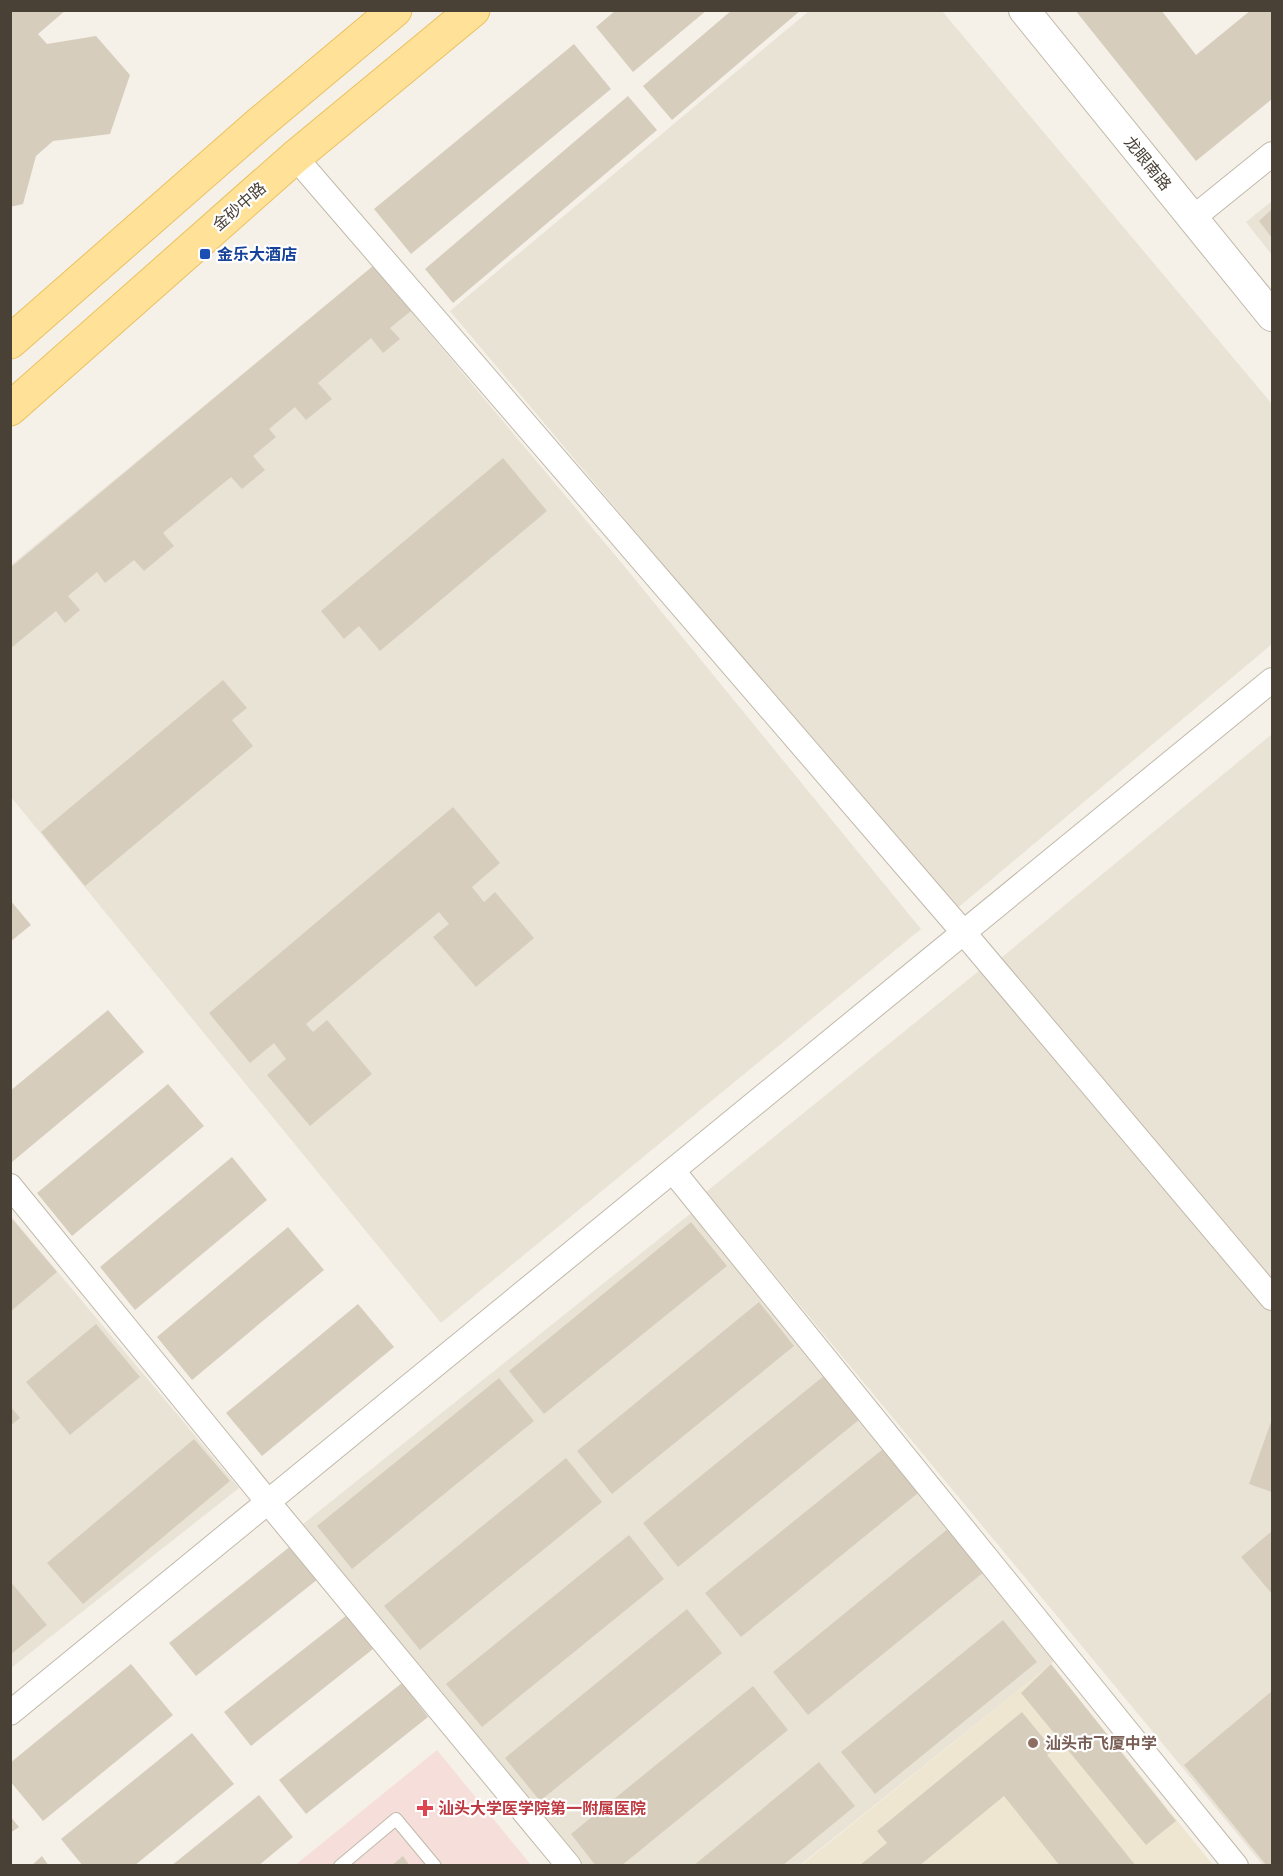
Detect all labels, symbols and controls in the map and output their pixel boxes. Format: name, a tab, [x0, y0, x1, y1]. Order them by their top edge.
street label: 龙眼南路	[1120, 132, 1175, 194]
street label: 金砂中路	[209, 178, 270, 235]
place label: 金乐大酒店	[217, 245, 297, 264]
marker: 金乐大酒店	[198, 247, 212, 261]
place label: 汕头市飞厦中学	[1045, 1734, 1157, 1753]
marker: 汕头市飞厦中学	[1026, 1736, 1040, 1750]
marker: 汕头大学医学院第一附属医院	[416, 1799, 434, 1817]
place label: 汕头大学医学院第一附属医院	[438, 1799, 646, 1818]

